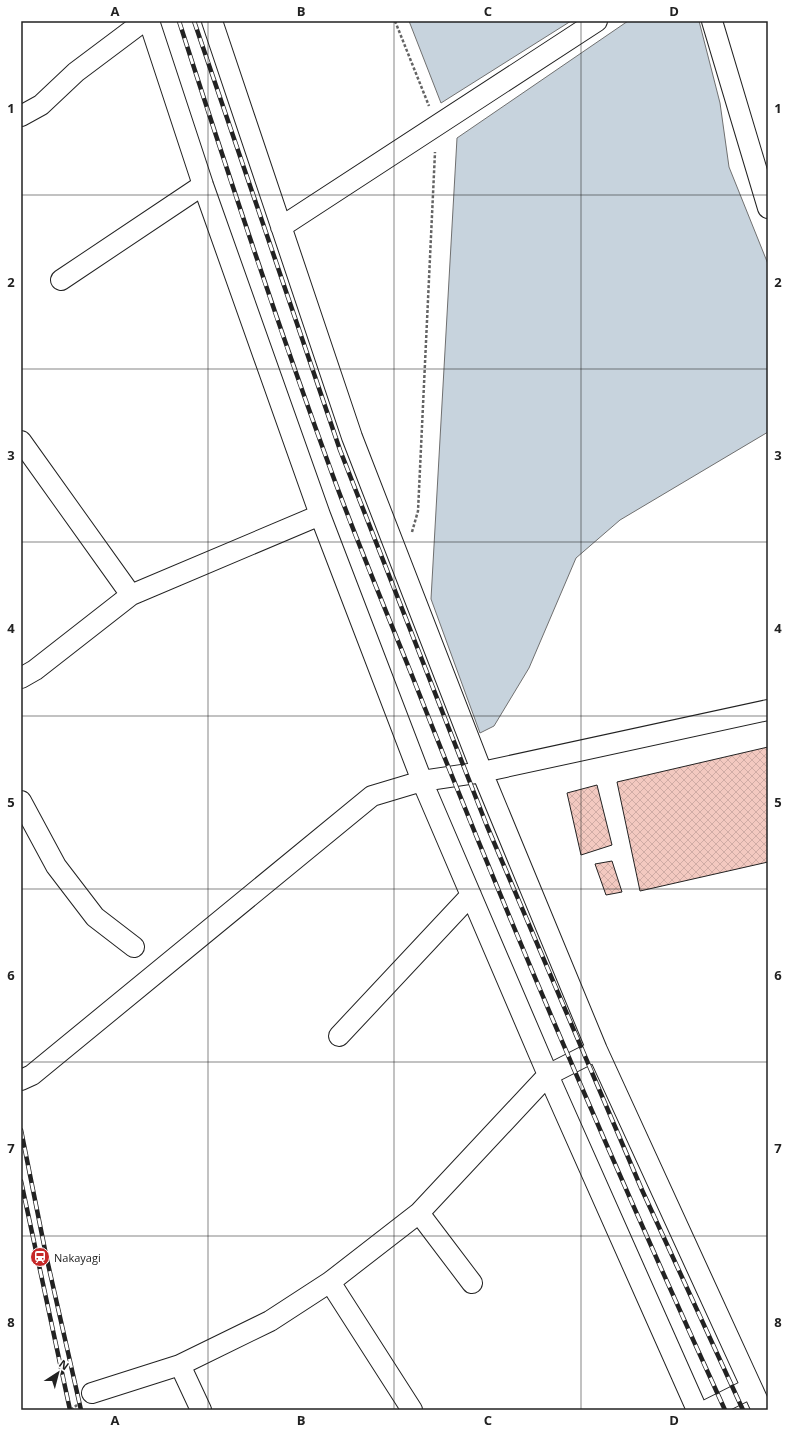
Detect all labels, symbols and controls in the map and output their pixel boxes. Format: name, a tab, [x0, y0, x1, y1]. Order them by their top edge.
text: A	[111, 2, 120, 20]
text: B	[297, 2, 306, 20]
text: C	[484, 2, 492, 20]
text: D	[669, 2, 679, 20]
text: 1	[7, 99, 15, 117]
text: 1	[774, 99, 782, 117]
text: 2	[7, 273, 15, 291]
text: 2	[774, 273, 782, 291]
text: 3	[7, 446, 15, 464]
text: 3	[774, 446, 782, 464]
text: 4	[7, 619, 15, 637]
text: 4	[774, 619, 782, 637]
text: 5	[7, 793, 15, 811]
text: 5	[774, 793, 782, 811]
text: 6	[7, 966, 15, 984]
text: 6	[774, 966, 782, 984]
text: 7	[7, 1139, 15, 1157]
text: 7	[774, 1139, 782, 1157]
station icon: Nakayagi	[29, 1246, 51, 1268]
place label: Nakayagi	[54, 1250, 101, 1265]
text: 8	[7, 1313, 15, 1331]
text: 8	[774, 1313, 782, 1331]
north arrow	[38, 1353, 78, 1393]
text: N	[56, 1356, 72, 1373]
text: A	[111, 1411, 120, 1429]
text: B	[297, 1411, 306, 1429]
text: C	[484, 1411, 492, 1429]
text: D	[669, 1411, 679, 1429]

